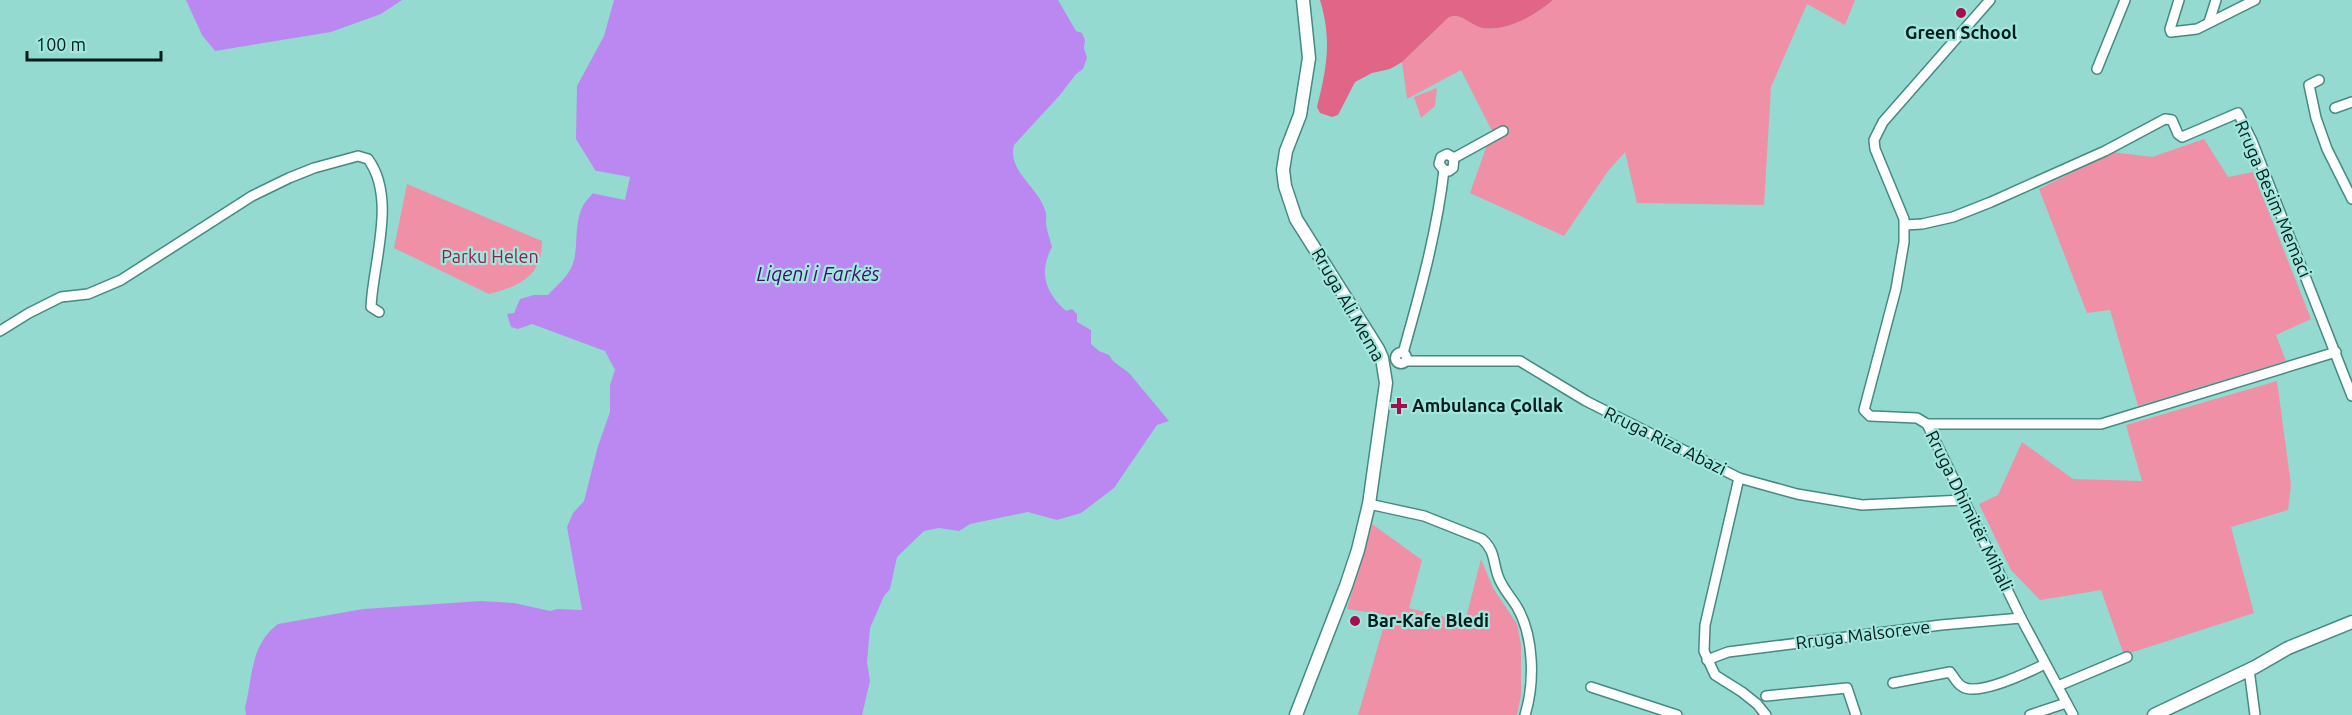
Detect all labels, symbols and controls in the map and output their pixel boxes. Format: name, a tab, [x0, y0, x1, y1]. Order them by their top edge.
marker: Green School	[1954, 6, 1968, 20]
place label: Green School	[1905, 22, 2018, 42]
scale bar	[27, 24, 160, 62]
text: 100 m	[36, 34, 86, 54]
street label: Rruga Besim Memaci	[2232, 117, 2316, 280]
street label: Rruga Ali Mema	[1308, 244, 1389, 365]
park label: Parku Helen	[441, 246, 539, 266]
water label: Liqeni i Farkës	[756, 262, 880, 285]
place label: Ambulanca Çollak	[1412, 395, 1563, 416]
marker: Ambulanca Çollak	[1390, 397, 1408, 415]
street label: Rruga Riza Abazi	[1601, 402, 1730, 478]
street label: Rruga Dhimitër Mihali	[1922, 427, 2017, 594]
place label: Bar-Kafe Bledi	[1367, 610, 1489, 630]
marker: Bar-Kafe Bledi	[1348, 614, 1362, 628]
street label: Rruga Malsoreve	[1794, 616, 1931, 652]

